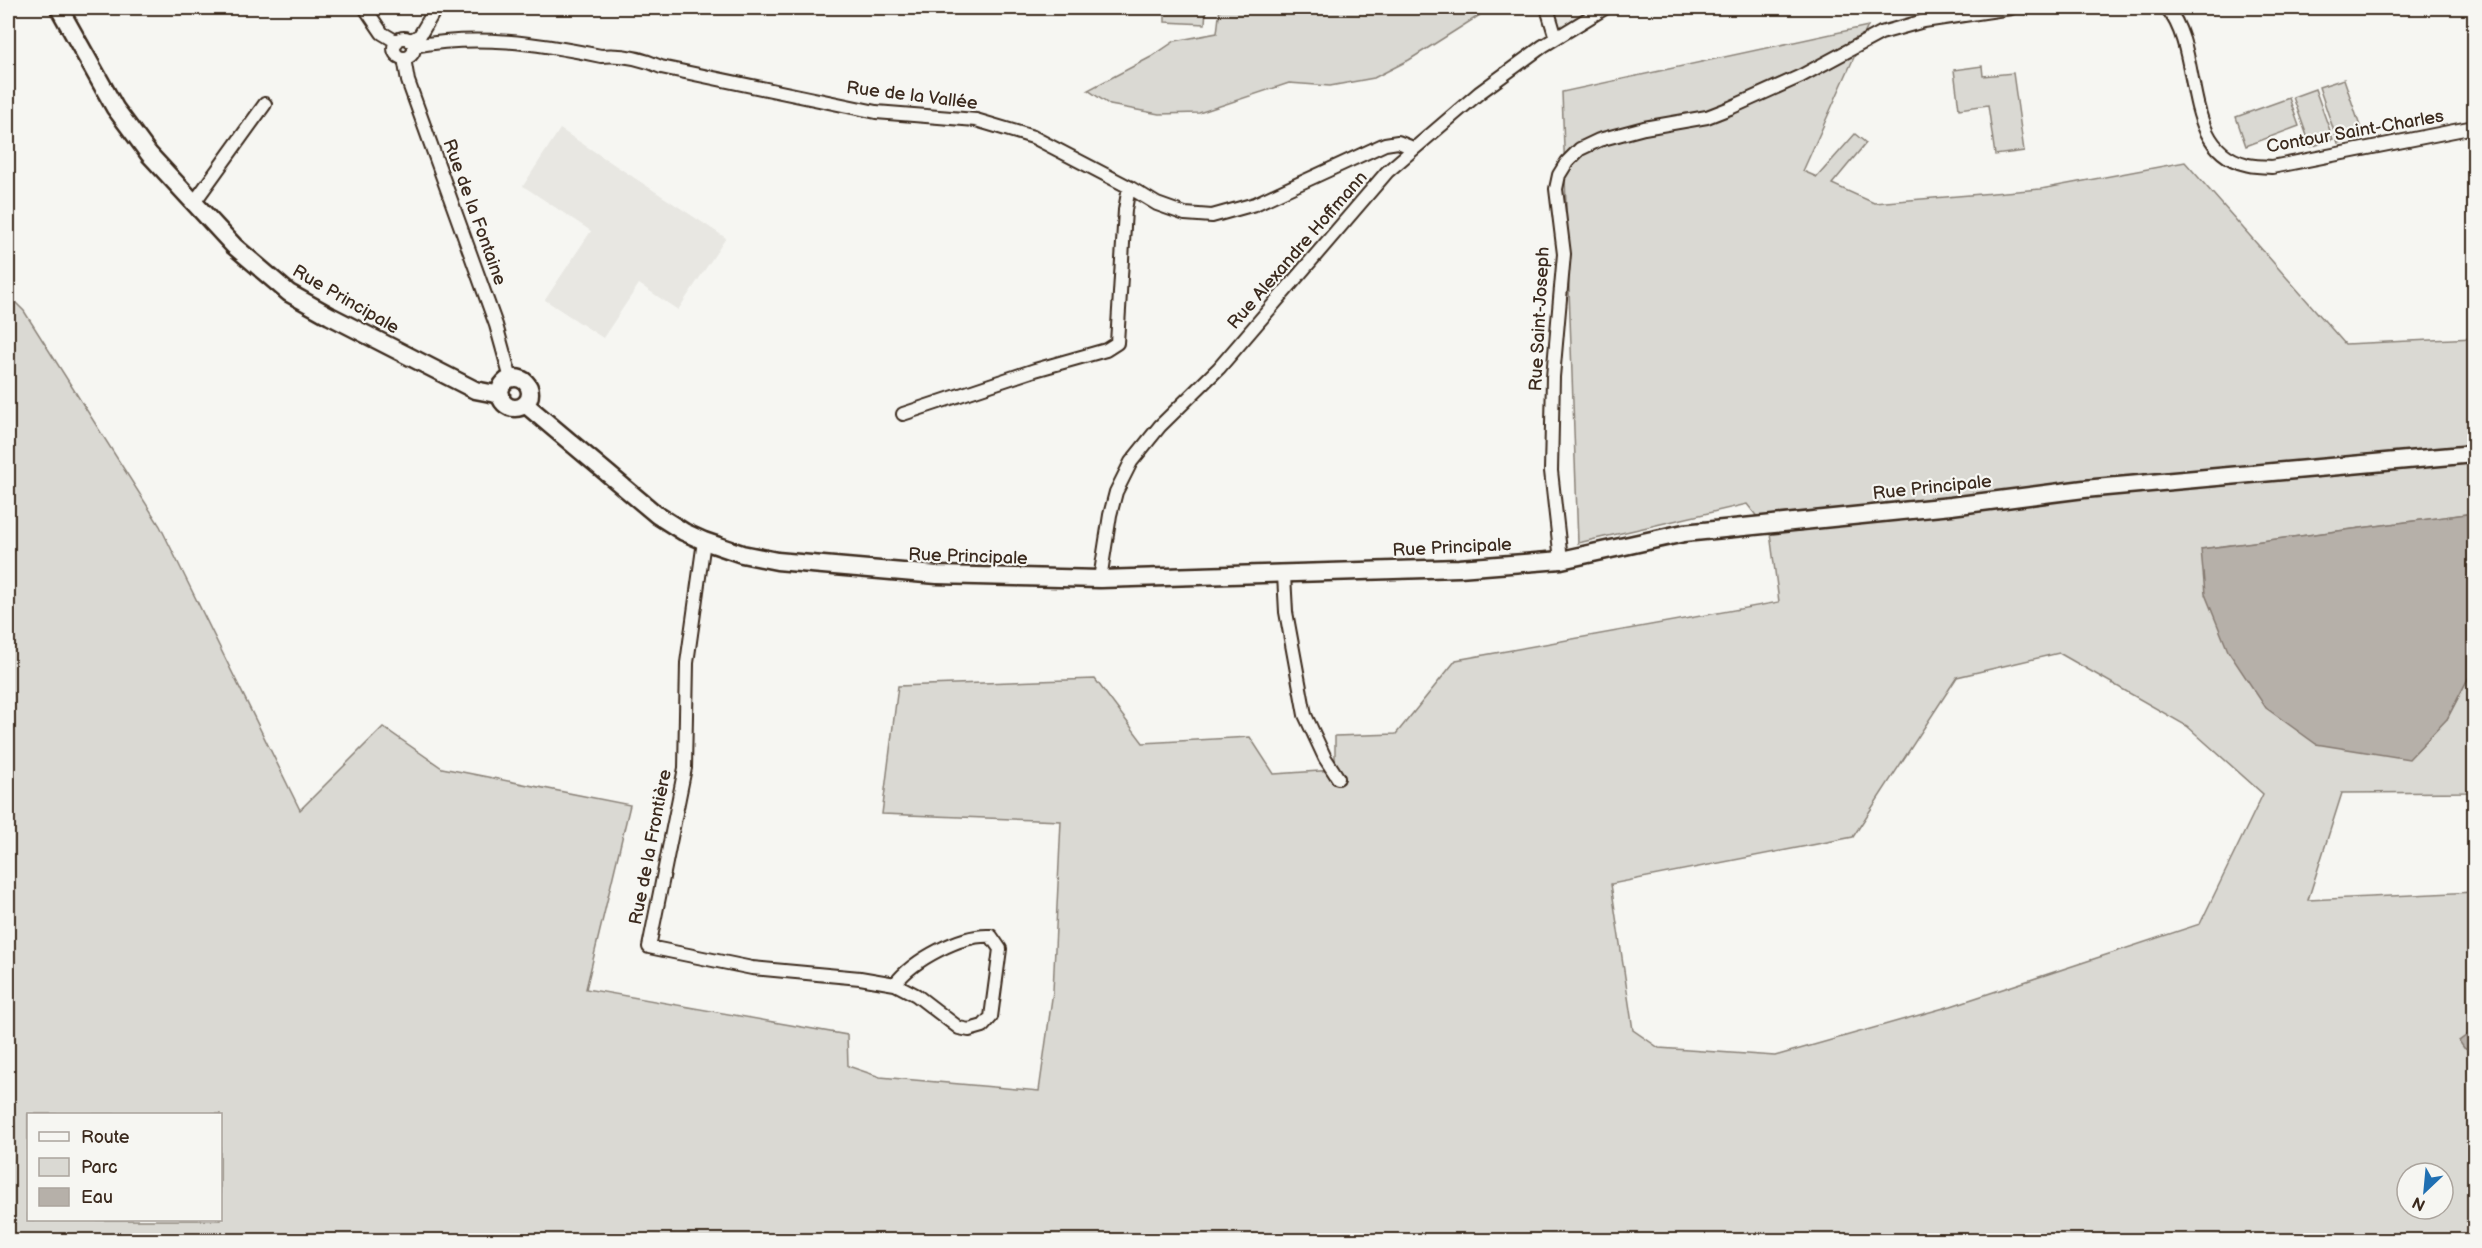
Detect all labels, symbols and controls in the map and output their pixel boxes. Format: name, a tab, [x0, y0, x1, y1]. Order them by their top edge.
street label: Rue de la Vallée	[845, 77, 979, 114]
street label: Contour Saint-Charles	[2265, 106, 2445, 157]
street label: Rue de la Fontaine	[438, 136, 511, 288]
street label: Rue Alexandre Hoffmann	[1223, 167, 1372, 334]
street label: Rue Saint-Joseph	[1525, 246, 1554, 392]
street label: Rue Principale	[289, 260, 403, 339]
street label: Rue Principale	[1872, 471, 1993, 504]
street label: Rue Principale	[1392, 534, 1513, 561]
street label: Rue Principale	[908, 544, 1028, 569]
street label: Rue de la Frontière	[625, 767, 676, 927]
legend	[27, 1113, 222, 1221]
text: Route	[81, 1127, 130, 1148]
text: Parc	[81, 1157, 118, 1178]
north arrow	[2395, 1161, 2455, 1221]
text: Eau	[81, 1187, 113, 1208]
text: N	[2410, 1192, 2429, 1214]

